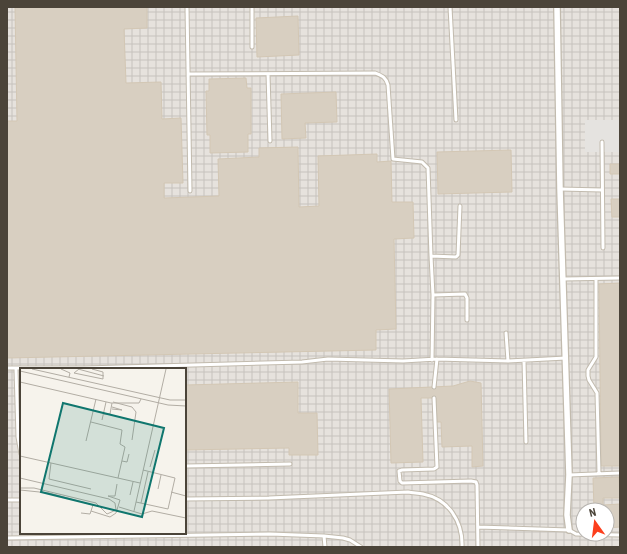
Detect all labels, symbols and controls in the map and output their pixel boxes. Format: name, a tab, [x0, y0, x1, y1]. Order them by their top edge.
inset map	[20, 368, 186, 534]
north arrow	[575, 502, 615, 542]
text: N	[588, 506, 598, 520]

